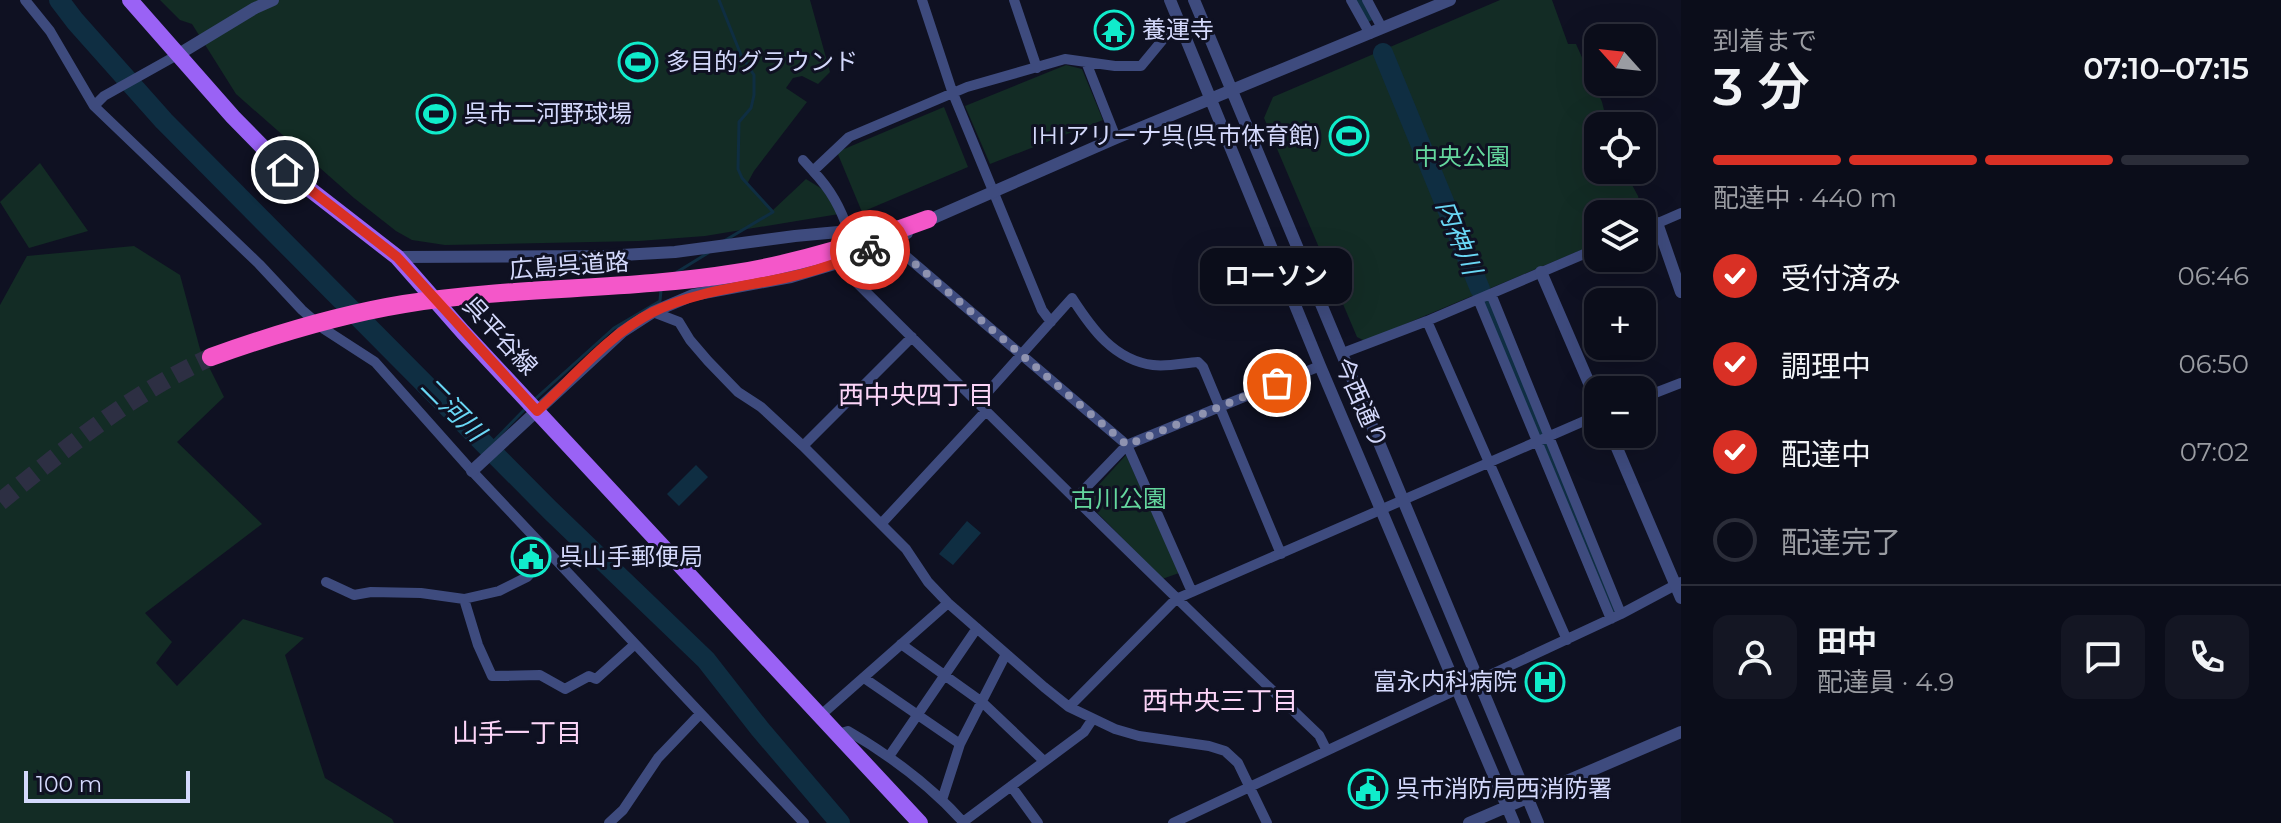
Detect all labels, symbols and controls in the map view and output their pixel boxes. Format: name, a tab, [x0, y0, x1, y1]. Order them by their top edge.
temple icon: 養運寺	[1093, 9, 1135, 51]
place label: 養運寺	[1142, 15, 1214, 44]
north arrow	[1584, 24, 1656, 96]
map controls	[1584, 24, 1656, 448]
text: 到着まで	[1713, 25, 1817, 57]
sports icon: 多目的グラウンド	[617, 41, 659, 83]
place label: 多目的グラウンド	[666, 47, 858, 76]
text: 07:10–07:15	[2083, 50, 2249, 87]
text: 3 分	[1713, 55, 1810, 118]
sports icon: 呉市二河野球場	[415, 93, 457, 135]
place label: 呉市二河野球場	[464, 99, 632, 128]
button: locate	[1584, 112, 1656, 184]
sports icon: IHIアリーナ呉(呉市体育館)	[1328, 115, 1370, 157]
place label: IHIアリーナ呉(呉市体育館)	[1031, 121, 1321, 150]
pin	[251, 136, 319, 204]
park label: 中央公園	[1414, 142, 1510, 171]
icon: home	[263, 148, 307, 192]
text: 配達中 · 440 m	[1713, 182, 1897, 214]
water label: 内神川	[1430, 195, 1490, 282]
button: layers	[1584, 200, 1656, 272]
courier	[830, 210, 910, 290]
icon: bike	[848, 228, 892, 272]
street label: 広島呉道路	[508, 247, 630, 284]
callout: ローソン	[1201, 247, 1353, 303]
icon: check	[1713, 254, 1757, 298]
text: ローソン	[1224, 260, 1328, 292]
text: 受付済み	[1781, 260, 1901, 297]
text: 06:46	[2177, 260, 2249, 292]
button: +	[1584, 288, 1656, 360]
street label: 呉平谷線	[457, 291, 544, 381]
icon: check	[1713, 342, 1757, 386]
text: 調理中	[1781, 348, 1871, 385]
text: 06:50	[2179, 348, 2249, 380]
pin	[1243, 349, 1311, 417]
street label: 今西通り	[1329, 353, 1394, 453]
icon: bag	[1255, 361, 1299, 405]
water label: 二河川	[414, 370, 494, 450]
button: −	[1584, 376, 1656, 448]
district label: 西中央四丁目	[838, 379, 994, 411]
icon: check	[1713, 430, 1757, 474]
text: 配達中	[1781, 436, 1871, 473]
text: 07:02	[2180, 436, 2249, 468]
park label: 古川公園	[1071, 484, 1167, 513]
text: 配達完了	[1781, 524, 1901, 561]
public building icon: 呉山手郵便局	[510, 536, 552, 578]
place label: 呉山手郵便局	[559, 542, 703, 571]
button: person	[1713, 615, 1797, 699]
button: chat	[2061, 615, 2145, 699]
button: phone	[2165, 615, 2249, 699]
text: 田中	[1817, 623, 1877, 660]
hospital icon: 富永内科病院	[1524, 661, 1566, 703]
text: 配達員 · 4.9	[1817, 666, 1954, 698]
place label: 富永内科病院	[1373, 667, 1517, 696]
district label: 西中央三丁目	[1142, 685, 1298, 717]
district label: 山手一丁目	[452, 717, 582, 749]
scale bar	[24, 767, 190, 803]
public building icon: 呉市消防局西消防署	[1347, 768, 1389, 810]
text: 100 m	[36, 771, 102, 798]
place label: 呉市消防局西消防署	[1396, 774, 1612, 803]

